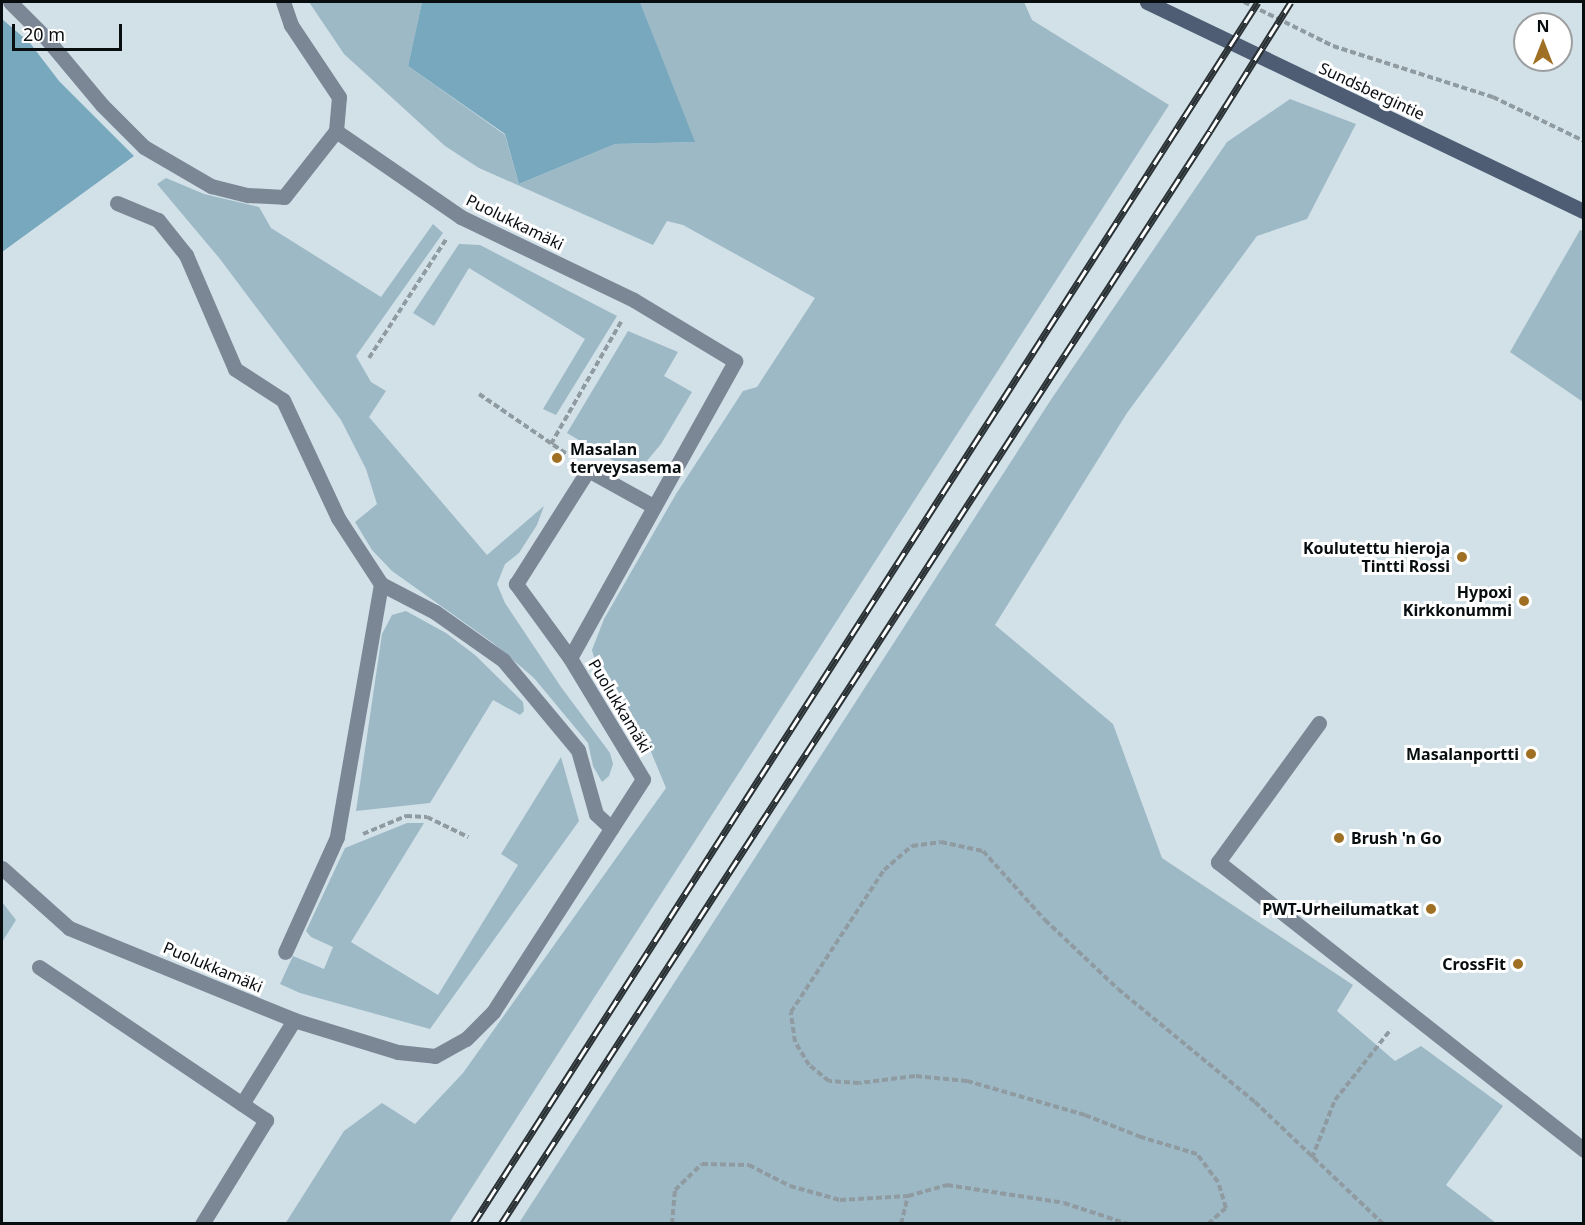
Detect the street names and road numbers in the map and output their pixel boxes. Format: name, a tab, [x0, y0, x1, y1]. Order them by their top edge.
street label: Sundsbergintie	[1316, 58, 1428, 124]
street label: Puolukkamäki	[463, 190, 567, 254]
street label: Puolukkamäki	[584, 656, 656, 756]
street label: Puolukkamäki	[160, 937, 266, 997]

